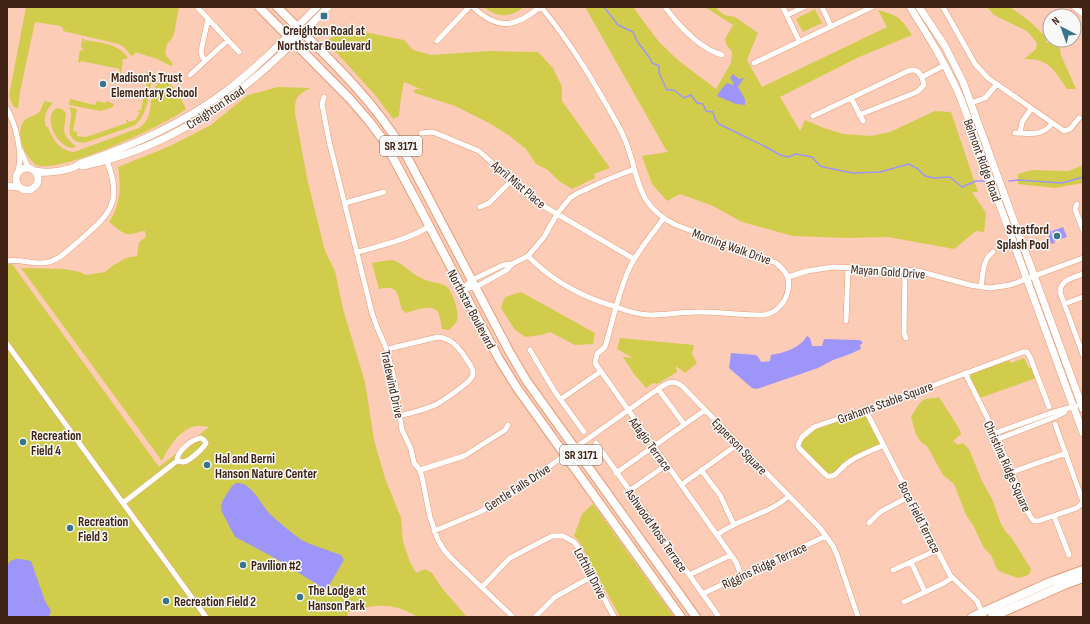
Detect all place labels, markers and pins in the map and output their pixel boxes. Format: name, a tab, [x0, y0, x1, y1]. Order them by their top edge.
marker: Creighton Road at Northstar Boulevard	[319, 11, 329, 21]
place label: Creighton Road at Northstar Boulevard	[277, 23, 371, 54]
place label: Madison's Trust Elementary School	[111, 70, 198, 101]
marker: Madison's Trust Elementary School	[98, 79, 108, 89]
place label: Stratford Splash Pool	[997, 222, 1049, 253]
marker: Stratford Splash Pool	[1052, 231, 1062, 241]
place label: Recreation Field 4	[31, 428, 82, 459]
marker: Recreation Field 4	[18, 437, 28, 447]
place label: Hal and Berni Hanson Nature Center	[215, 451, 317, 482]
marker: Hal and Berni Hanson Nature Center	[202, 460, 212, 470]
place label: Recreation Field 3	[78, 514, 129, 545]
marker: Recreation Field 3	[65, 523, 75, 533]
place label: Pavilion #2	[251, 558, 301, 574]
marker: Pavilion #2	[238, 560, 248, 570]
place label: The Lodge at Hanson Park	[308, 583, 367, 614]
marker: The Lodge at Hanson Park	[295, 592, 305, 602]
place label: Recreation Field 2	[174, 594, 256, 610]
marker: Recreation Field 2	[161, 596, 171, 606]

